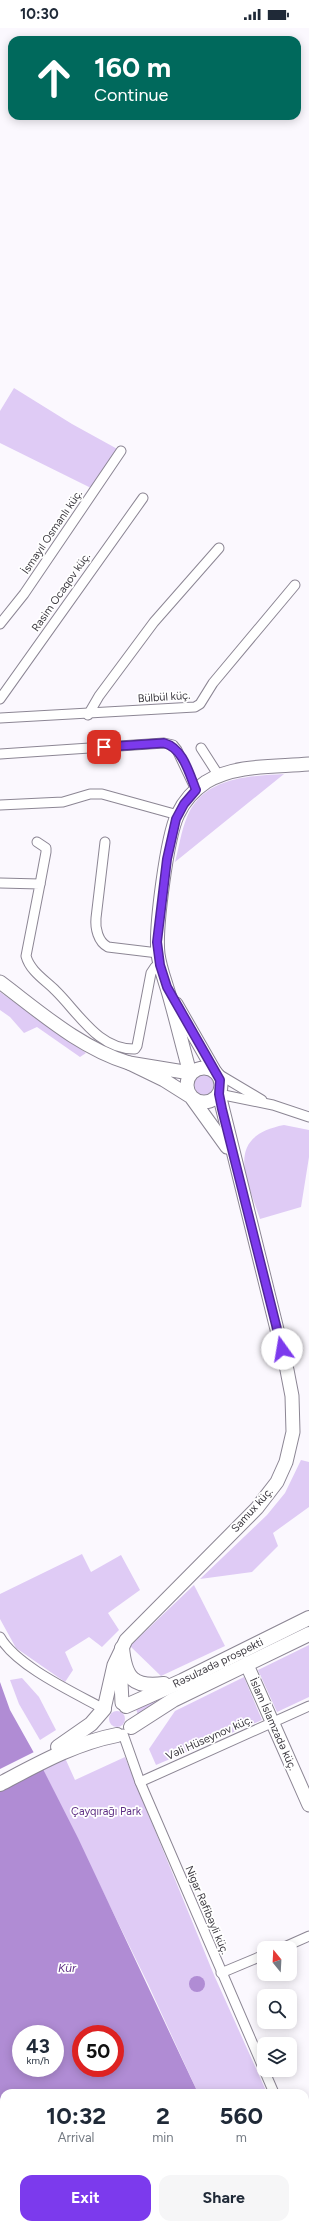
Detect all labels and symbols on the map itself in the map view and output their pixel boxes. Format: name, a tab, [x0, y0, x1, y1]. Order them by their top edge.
street label: İsmayıl Osmanlı küç.	[19, 487, 85, 577]
street label: Rasim Ocaqov küç.	[29, 550, 93, 634]
street label: Bülbül küç.	[137, 689, 191, 705]
pin	[87, 730, 121, 764]
position arrow	[261, 1328, 303, 1370]
street label: Samux küç.	[229, 1485, 275, 1535]
street label: Rəsulzadə prospekti	[171, 1635, 265, 1691]
street label: İslam İslamzadə küç.	[247, 1676, 299, 1772]
street label: Vəli Hüseynov küç.	[164, 1713, 254, 1763]
park label: Çayqırağı Park	[71, 1805, 142, 1818]
street label: Nigar Rəfibəyli küç.	[182, 1864, 232, 1956]
north arrow	[257, 1941, 297, 1981]
water label: Kür	[58, 1961, 77, 1975]
speed limit sign: 50	[72, 2025, 124, 2077]

